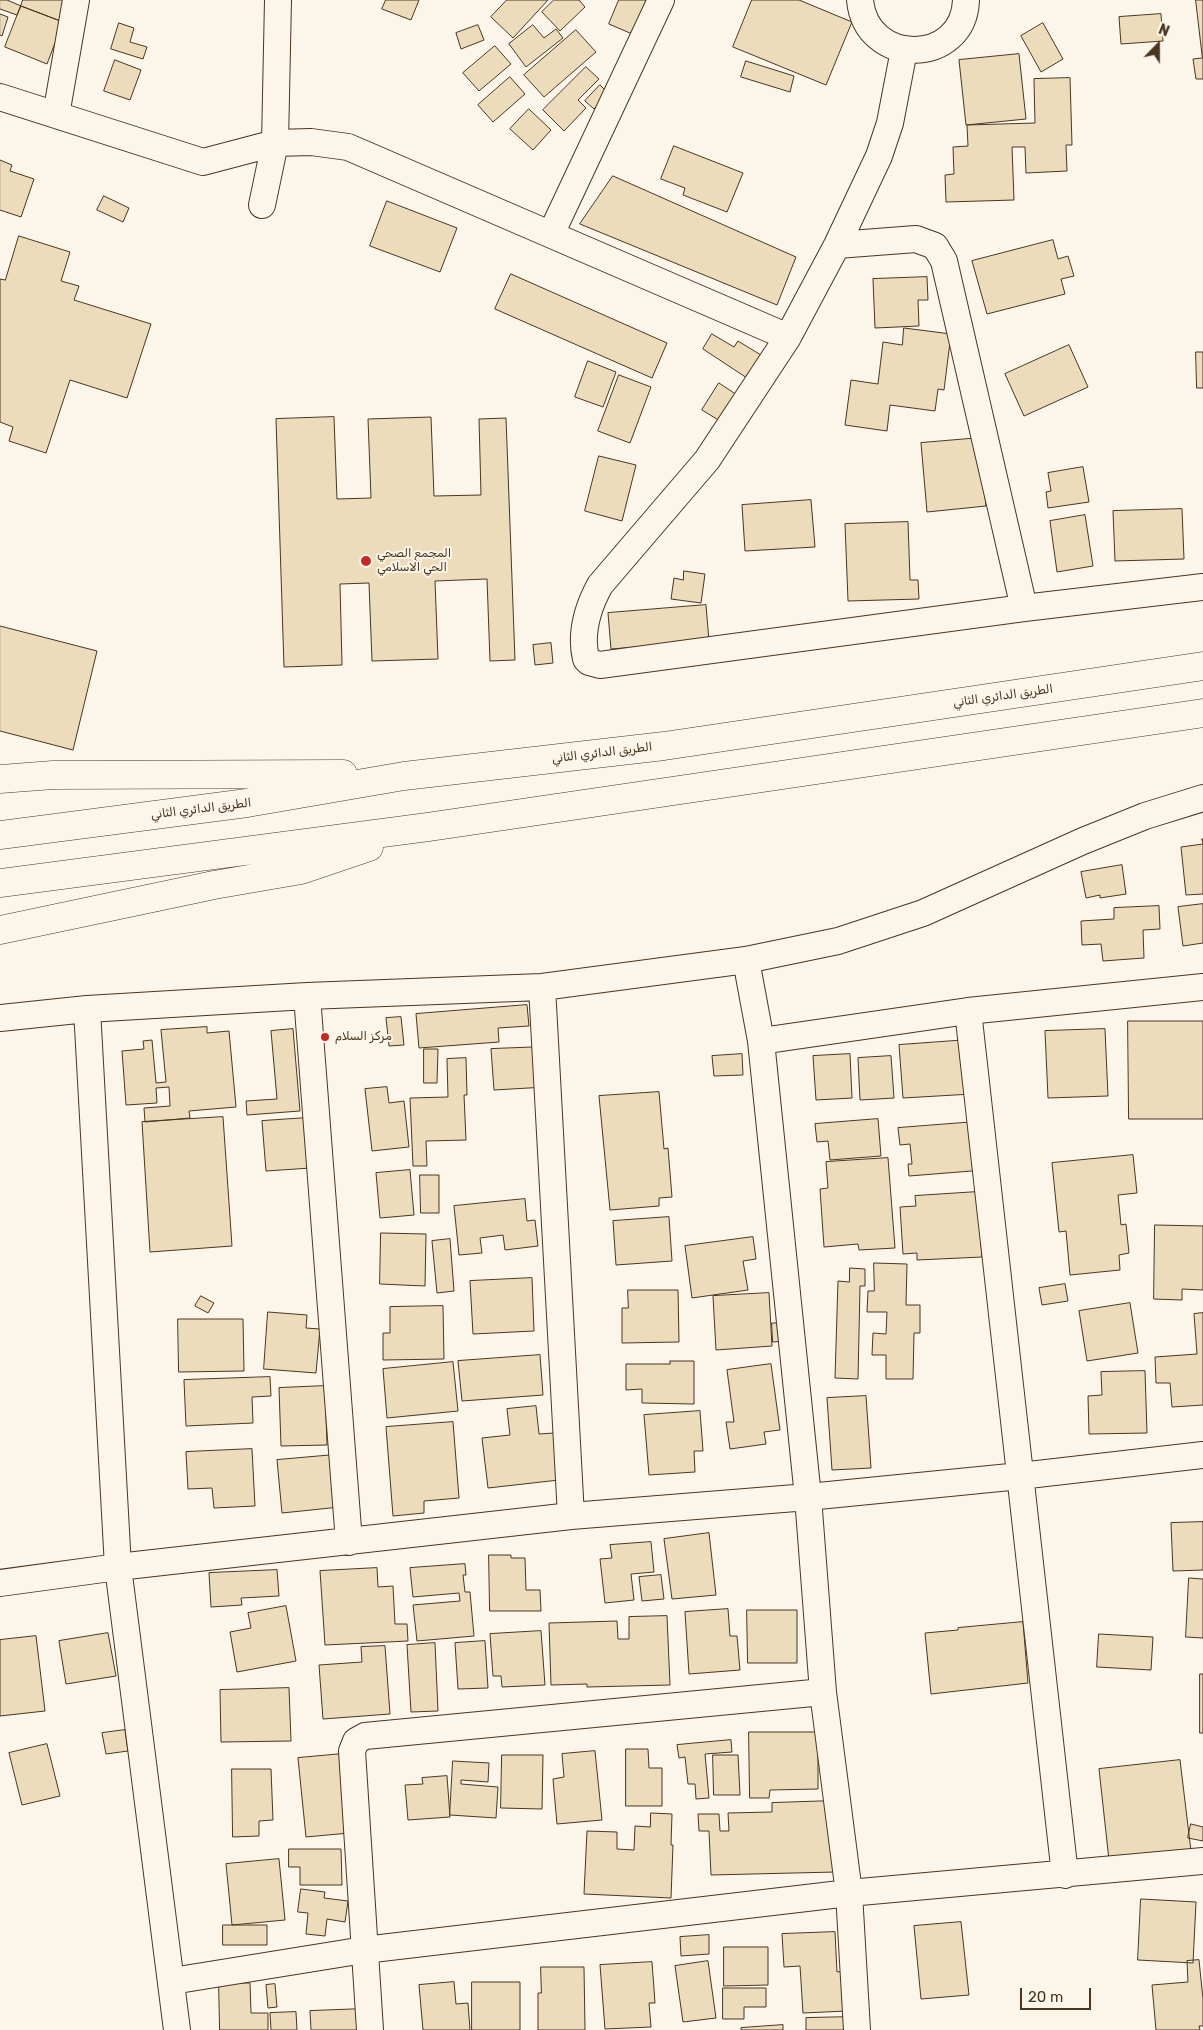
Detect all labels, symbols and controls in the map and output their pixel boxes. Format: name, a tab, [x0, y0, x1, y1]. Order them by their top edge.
north arrow	[1133, 20, 1183, 70]
text: N	[1156, 21, 1172, 40]
place label: المجمع الصحي الحي الاسلامي	[377, 547, 451, 575]
marker: المجمع الصحي الحي الاسلامي	[359, 554, 373, 568]
street label: الطريق الدائري الثاني	[952, 682, 1054, 710]
street label: الطريق الدائري الثاني	[551, 740, 653, 766]
street label: الطريق الدائري الثاني	[150, 796, 252, 822]
place label: مركز السلام	[335, 1030, 392, 1044]
marker: مركز السلام	[319, 1031, 331, 1043]
scale bar	[1023, 1978, 1094, 2010]
text: 20 m	[1028, 1988, 1063, 2006]

